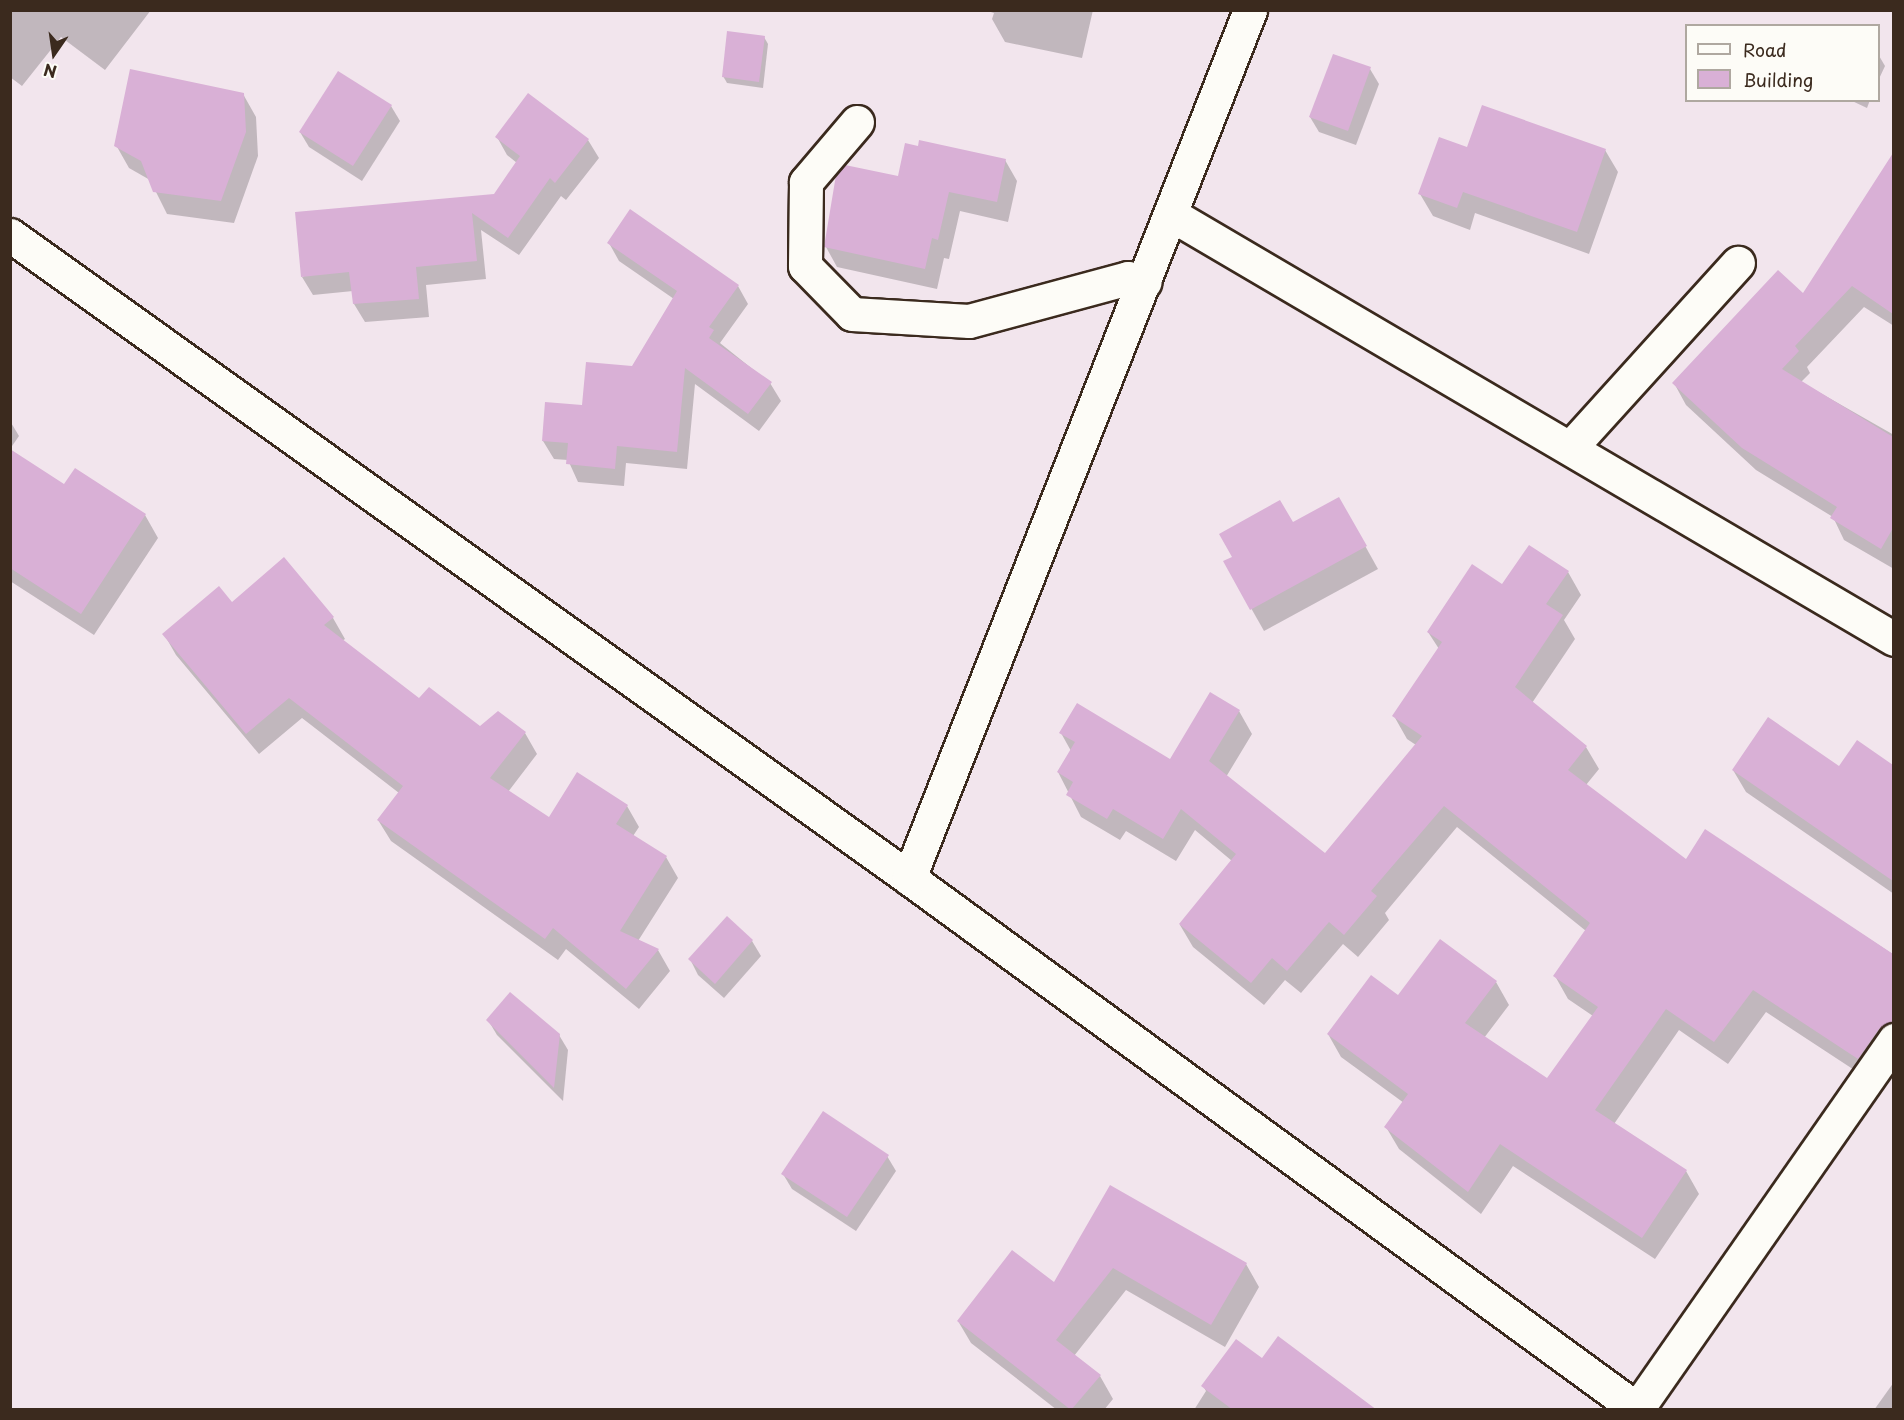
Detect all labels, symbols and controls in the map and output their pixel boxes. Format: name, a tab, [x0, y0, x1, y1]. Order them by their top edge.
north arrow	[24, 24, 84, 84]
legend	[1685, 24, 1880, 102]
text: Road	[1743, 36, 1787, 63]
text: N	[41, 58, 59, 85]
text: Building	[1743, 66, 1813, 93]

